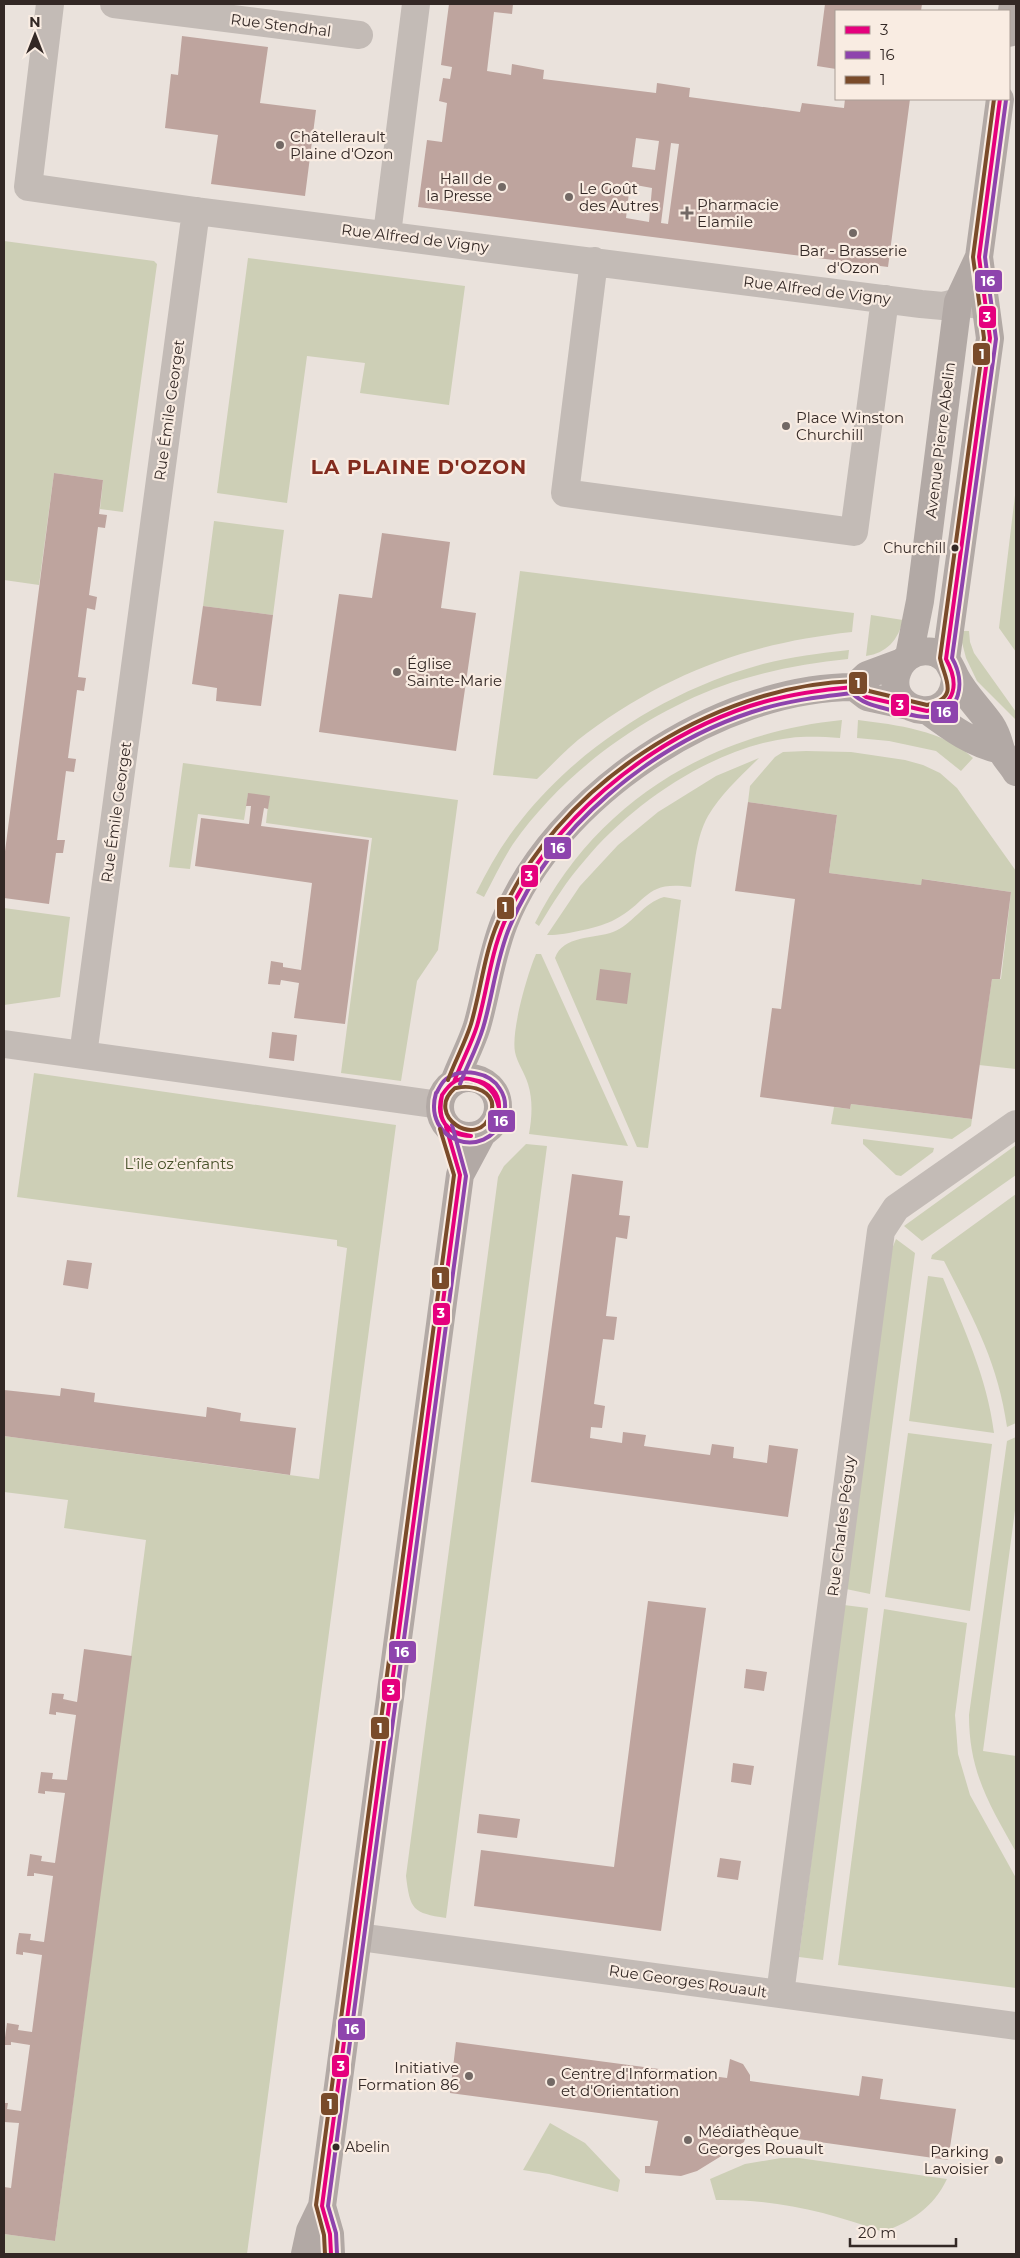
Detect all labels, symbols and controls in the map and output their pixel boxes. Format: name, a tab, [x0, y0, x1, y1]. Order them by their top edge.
street label: Rue Stendhal	[230, 9, 332, 41]
north arrow	[10, 10, 60, 60]
legend	[835, 10, 1010, 100]
text: N	[29, 13, 41, 31]
text: 3	[880, 20, 888, 39]
text: 16	[880, 45, 895, 64]
text: 1	[880, 70, 885, 89]
place label: Châtellerault Plaine d'Ozon	[290, 127, 393, 163]
marker: Châtellerault Plaine d'Ozon	[274, 139, 286, 151]
place label: Hall de la Presse	[426, 169, 492, 205]
place label: Le Goût des Autres	[579, 179, 658, 215]
marker: Hall de la Presse	[496, 181, 508, 193]
marker: Le Goût des Autres	[563, 191, 575, 203]
place label: Pharmacie Elamile	[697, 195, 779, 231]
marker: Pharmacie Elamile	[681, 207, 693, 219]
street label: Rue Alfred de Vigny	[340, 220, 491, 257]
marker: Bar - Brasserie d'Ozon	[847, 227, 859, 239]
place label: Bar - Brasserie d'Ozon	[799, 241, 907, 277]
line badge: 16	[974, 269, 1003, 293]
street label: Rue Alfred de Vigny	[742, 272, 893, 309]
text: 16	[981, 272, 995, 290]
line badge: 3	[978, 305, 997, 329]
text: 3	[982, 308, 991, 326]
street label: Rue Émile Georget	[150, 338, 188, 482]
line badge: 1	[972, 342, 991, 366]
text: 1	[979, 345, 985, 363]
street label: Avenue Pierre Abelin	[921, 361, 959, 519]
place label: Place Winston Churchill	[796, 408, 904, 444]
marker: Place Winston Churchill	[780, 420, 792, 432]
district label: LA PLAINE D'OZON	[311, 455, 527, 479]
place label: Churchill	[883, 539, 946, 557]
marker: Churchill	[950, 543, 960, 553]
place label: Église Sainte-Marie	[407, 654, 502, 690]
marker: Église Sainte-Marie	[391, 666, 403, 678]
line badge: 1	[848, 671, 868, 695]
text: 1	[855, 674, 861, 692]
line badge: 3	[890, 693, 910, 717]
text: 3	[895, 696, 904, 714]
line badge: 16	[930, 700, 959, 724]
text: 16	[937, 703, 951, 721]
street label: Rue Émile Georget	[97, 740, 135, 884]
line badge: 16	[543, 836, 572, 860]
text: 16	[551, 839, 565, 857]
line badge: 3	[520, 864, 539, 888]
text: 3	[524, 867, 533, 885]
line badge: 1	[496, 896, 515, 920]
text: 1	[502, 898, 508, 916]
line badge: 16	[487, 1109, 516, 1133]
text: 16	[494, 1112, 508, 1130]
park label: L'île oz'enfants	[124, 1154, 234, 1173]
line badge: 1	[431, 1266, 450, 1290]
text: 1	[437, 1269, 443, 1287]
line badge: 3	[432, 1302, 451, 1326]
text: 3	[436, 1304, 445, 1322]
street label: Rue Charles Péguy	[823, 1454, 859, 1598]
line badge: 16	[388, 1640, 417, 1664]
text: 16	[395, 1643, 409, 1661]
line badge: 3	[381, 1678, 401, 1702]
text: 3	[386, 1681, 395, 1699]
line badge: 1	[370, 1716, 390, 1740]
text: 1	[377, 1719, 383, 1737]
street label: Rue Georges Rouault	[608, 1960, 768, 2002]
line badge: 16	[337, 2017, 366, 2041]
text: 16	[345, 2020, 359, 2038]
line badge: 3	[331, 2054, 350, 2078]
text: 3	[336, 2057, 345, 2075]
place label: Initiative Formation 86	[357, 2058, 459, 2094]
place label: Centre d'Information et d'Orientation	[561, 2064, 718, 2100]
marker: Initiative Formation 86	[463, 2070, 475, 2082]
marker: Centre d'Information et d'Orientation	[545, 2076, 557, 2088]
line badge: 1	[320, 2092, 339, 2116]
text: 1	[327, 2095, 333, 2113]
place label: Médiathèque Georges Rouault	[698, 2122, 824, 2158]
marker: Médiathèque Georges Rouault	[682, 2134, 694, 2146]
place label: Abelin	[345, 2138, 390, 2156]
marker: Abelin	[331, 2142, 341, 2152]
place label: Parking Lavoisier	[924, 2142, 989, 2178]
marker: Parking Lavoisier	[993, 2154, 1005, 2166]
scale bar	[850, 2216, 956, 2248]
text: 20 m	[858, 2223, 896, 2242]

